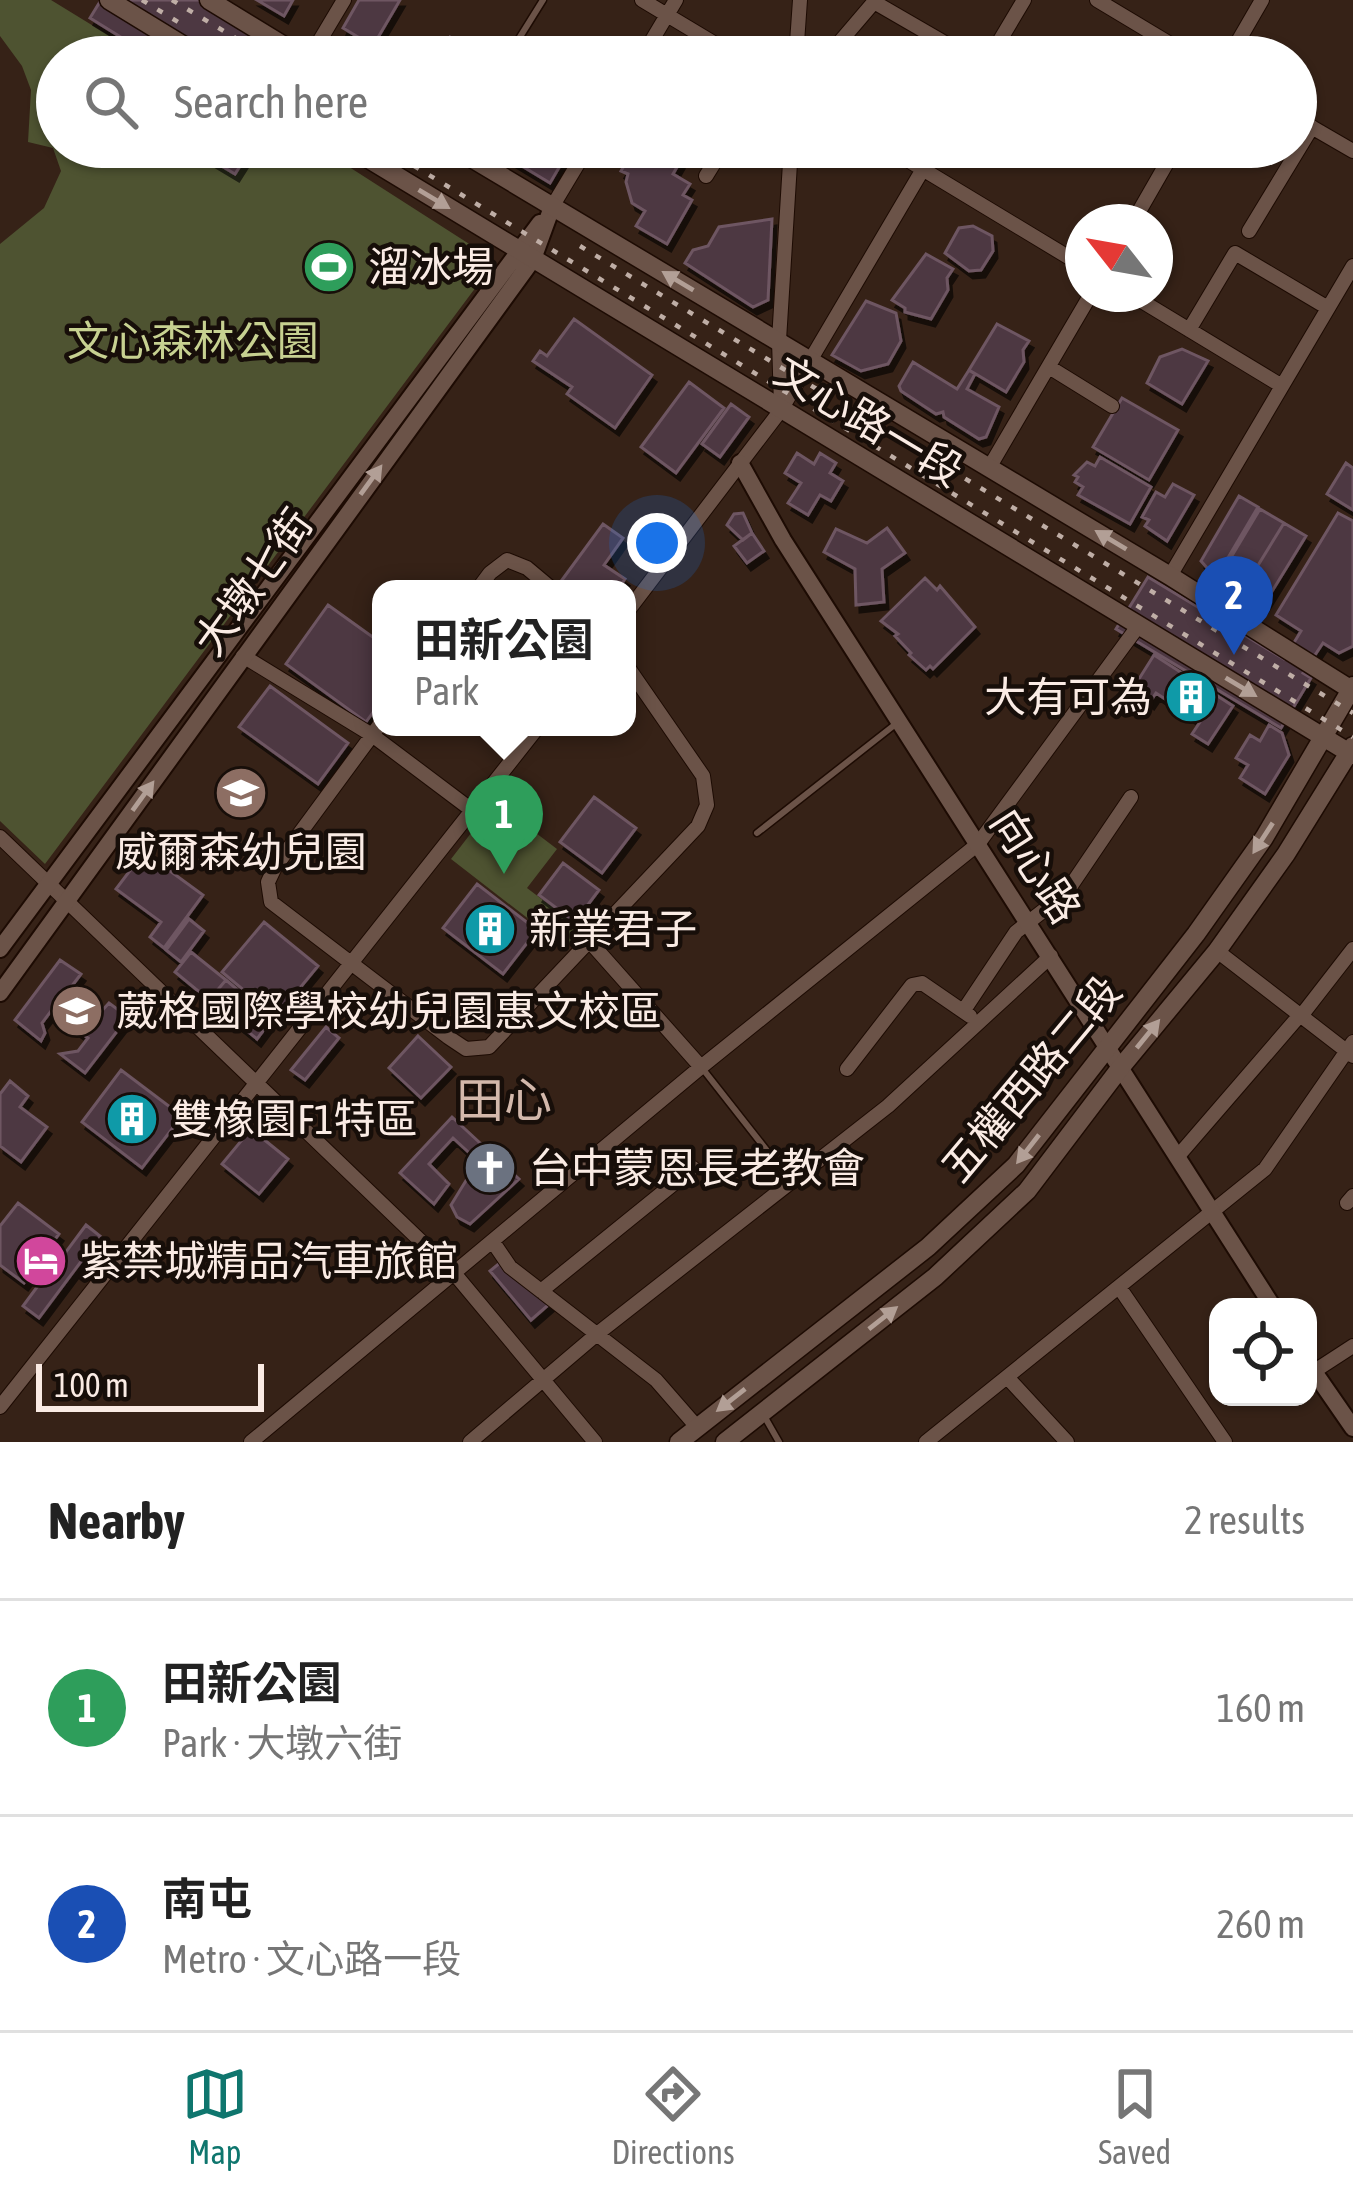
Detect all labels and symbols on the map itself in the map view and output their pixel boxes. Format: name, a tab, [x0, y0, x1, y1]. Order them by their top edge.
one-way arrow	[417, 188, 451, 209]
north arrow	[1065, 204, 1173, 312]
sports icon: 溜冰場	[301, 239, 357, 295]
place label: 溜冰場	[368, 243, 494, 291]
one-way arrow	[661, 271, 695, 292]
park label: 文心森林公園	[67, 317, 319, 365]
street label: 文心路一段	[767, 346, 971, 496]
one-way arrow	[359, 464, 382, 496]
street label: 大墩七街	[184, 500, 322, 664]
your location	[627, 513, 687, 573]
one-way arrow	[1094, 530, 1128, 551]
pin: 2	[1195, 556, 1273, 655]
building icon: 大有可為	[1163, 669, 1219, 725]
place label: 大有可為	[984, 673, 1152, 721]
one-way arrow	[1224, 676, 1258, 697]
school or university icon: 威爾森幼兒園	[213, 765, 269, 821]
pin: 1	[465, 775, 543, 874]
one-way arrow	[130, 780, 154, 812]
street label: 向心路	[982, 800, 1090, 932]
one-way arrow	[1253, 821, 1275, 854]
place label: 威爾森幼兒園	[115, 828, 367, 876]
building icon: 新業君子	[462, 901, 518, 957]
place label: 新業君子	[529, 905, 697, 953]
street label: 五權西路二段	[932, 967, 1130, 1191]
school or university icon: 葳格國際學校幼兒園惠文校區	[49, 983, 105, 1039]
place label: 葳格國際學校幼兒園惠文校區	[116, 987, 662, 1035]
one-way arrow	[1135, 1019, 1161, 1049]
district label: 田心	[456, 1072, 552, 1127]
building icon: 雙橡園F1特區	[104, 1091, 160, 1147]
place label: 雙橡園F1特區	[171, 1095, 418, 1143]
one-way arrow	[1017, 1133, 1041, 1165]
church icon: 台中蒙恩長老教會	[462, 1140, 518, 1196]
place label: 台中蒙恩長老教會	[529, 1144, 865, 1192]
hotel icon: 紫禁城精品汽車旅館	[13, 1233, 69, 1289]
place label: 紫禁城精品汽車旅館	[80, 1237, 458, 1285]
one-way arrow	[868, 1306, 899, 1331]
scale bar	[36, 1358, 264, 1411]
one-way arrow	[716, 1387, 747, 1412]

